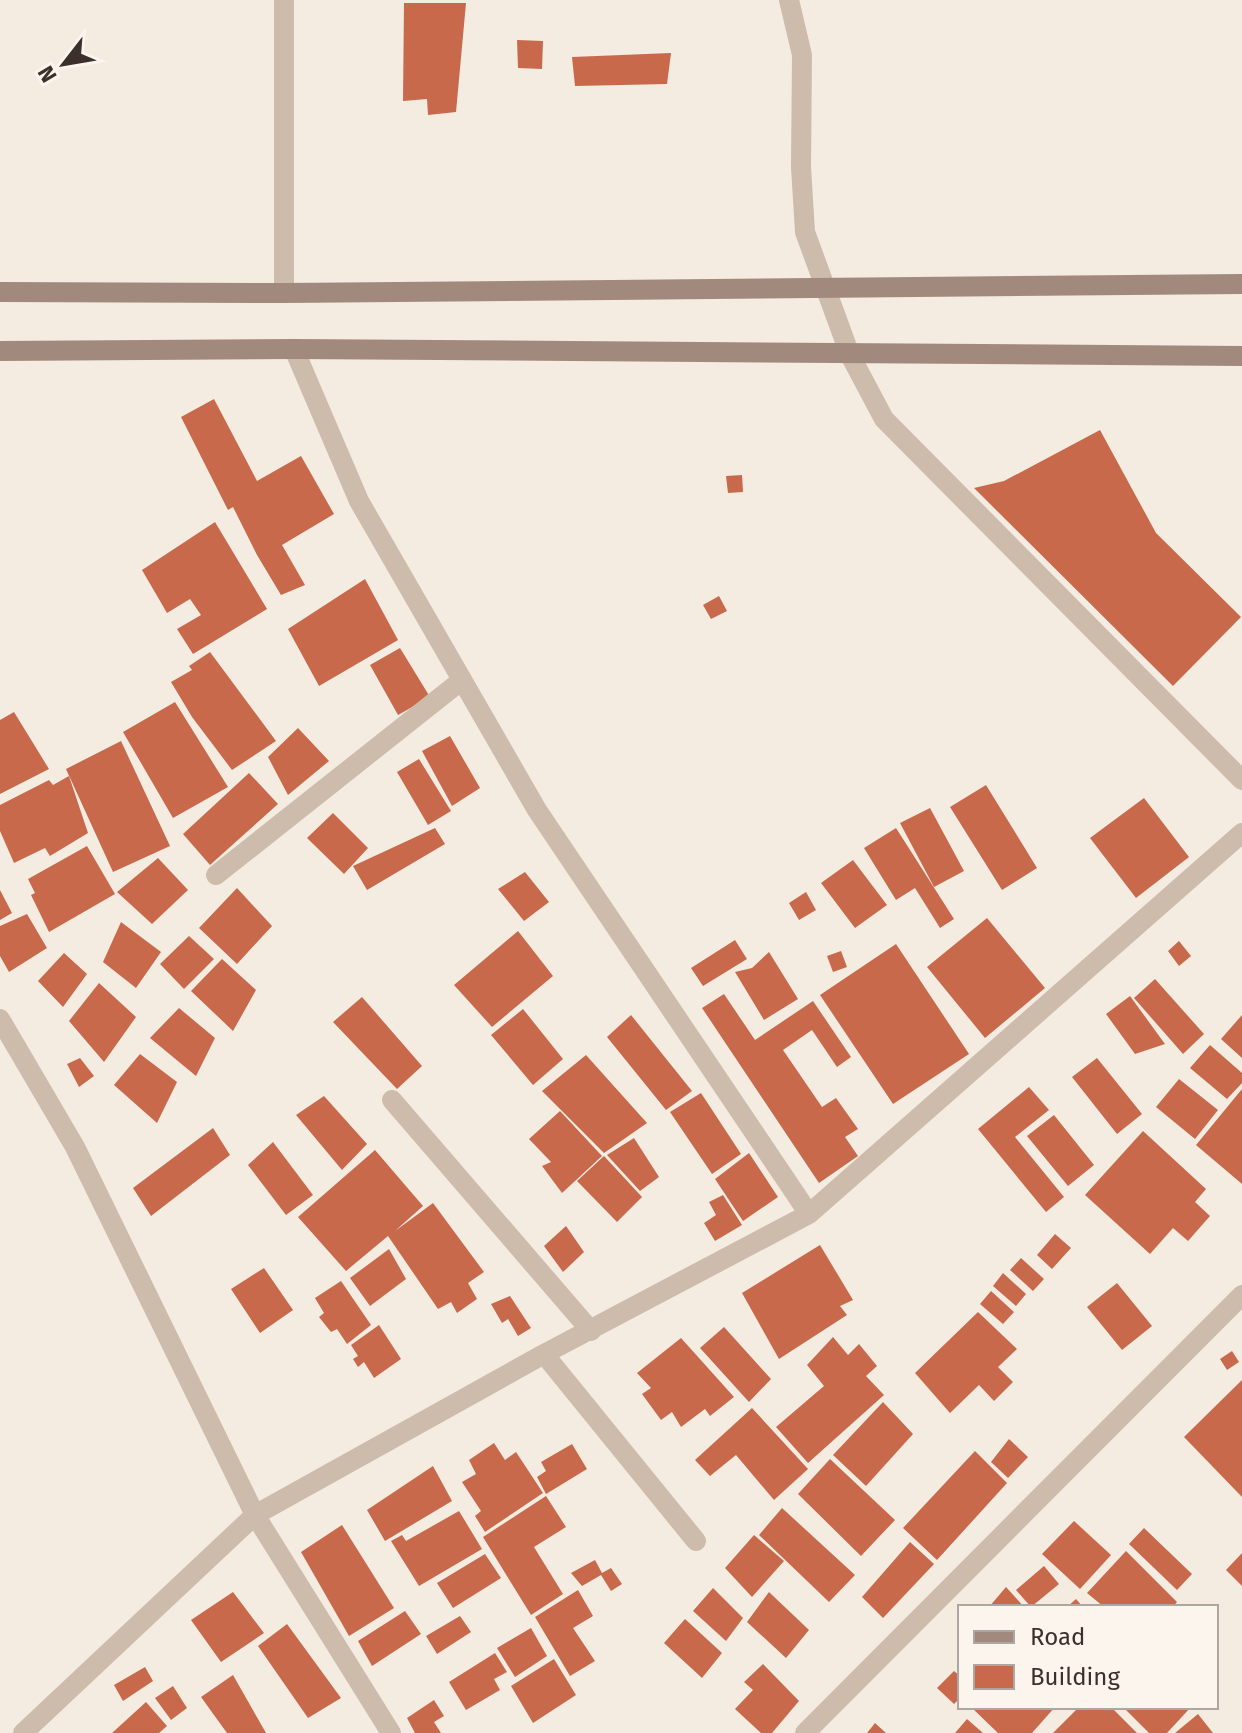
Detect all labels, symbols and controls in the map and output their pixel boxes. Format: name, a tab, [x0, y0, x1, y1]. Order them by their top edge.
north arrow	[24, 24, 104, 104]
text: N	[32, 61, 63, 87]
legend	[958, 1605, 1218, 1709]
text: Road	[1030, 1623, 1085, 1651]
text: Building	[1030, 1663, 1120, 1691]

